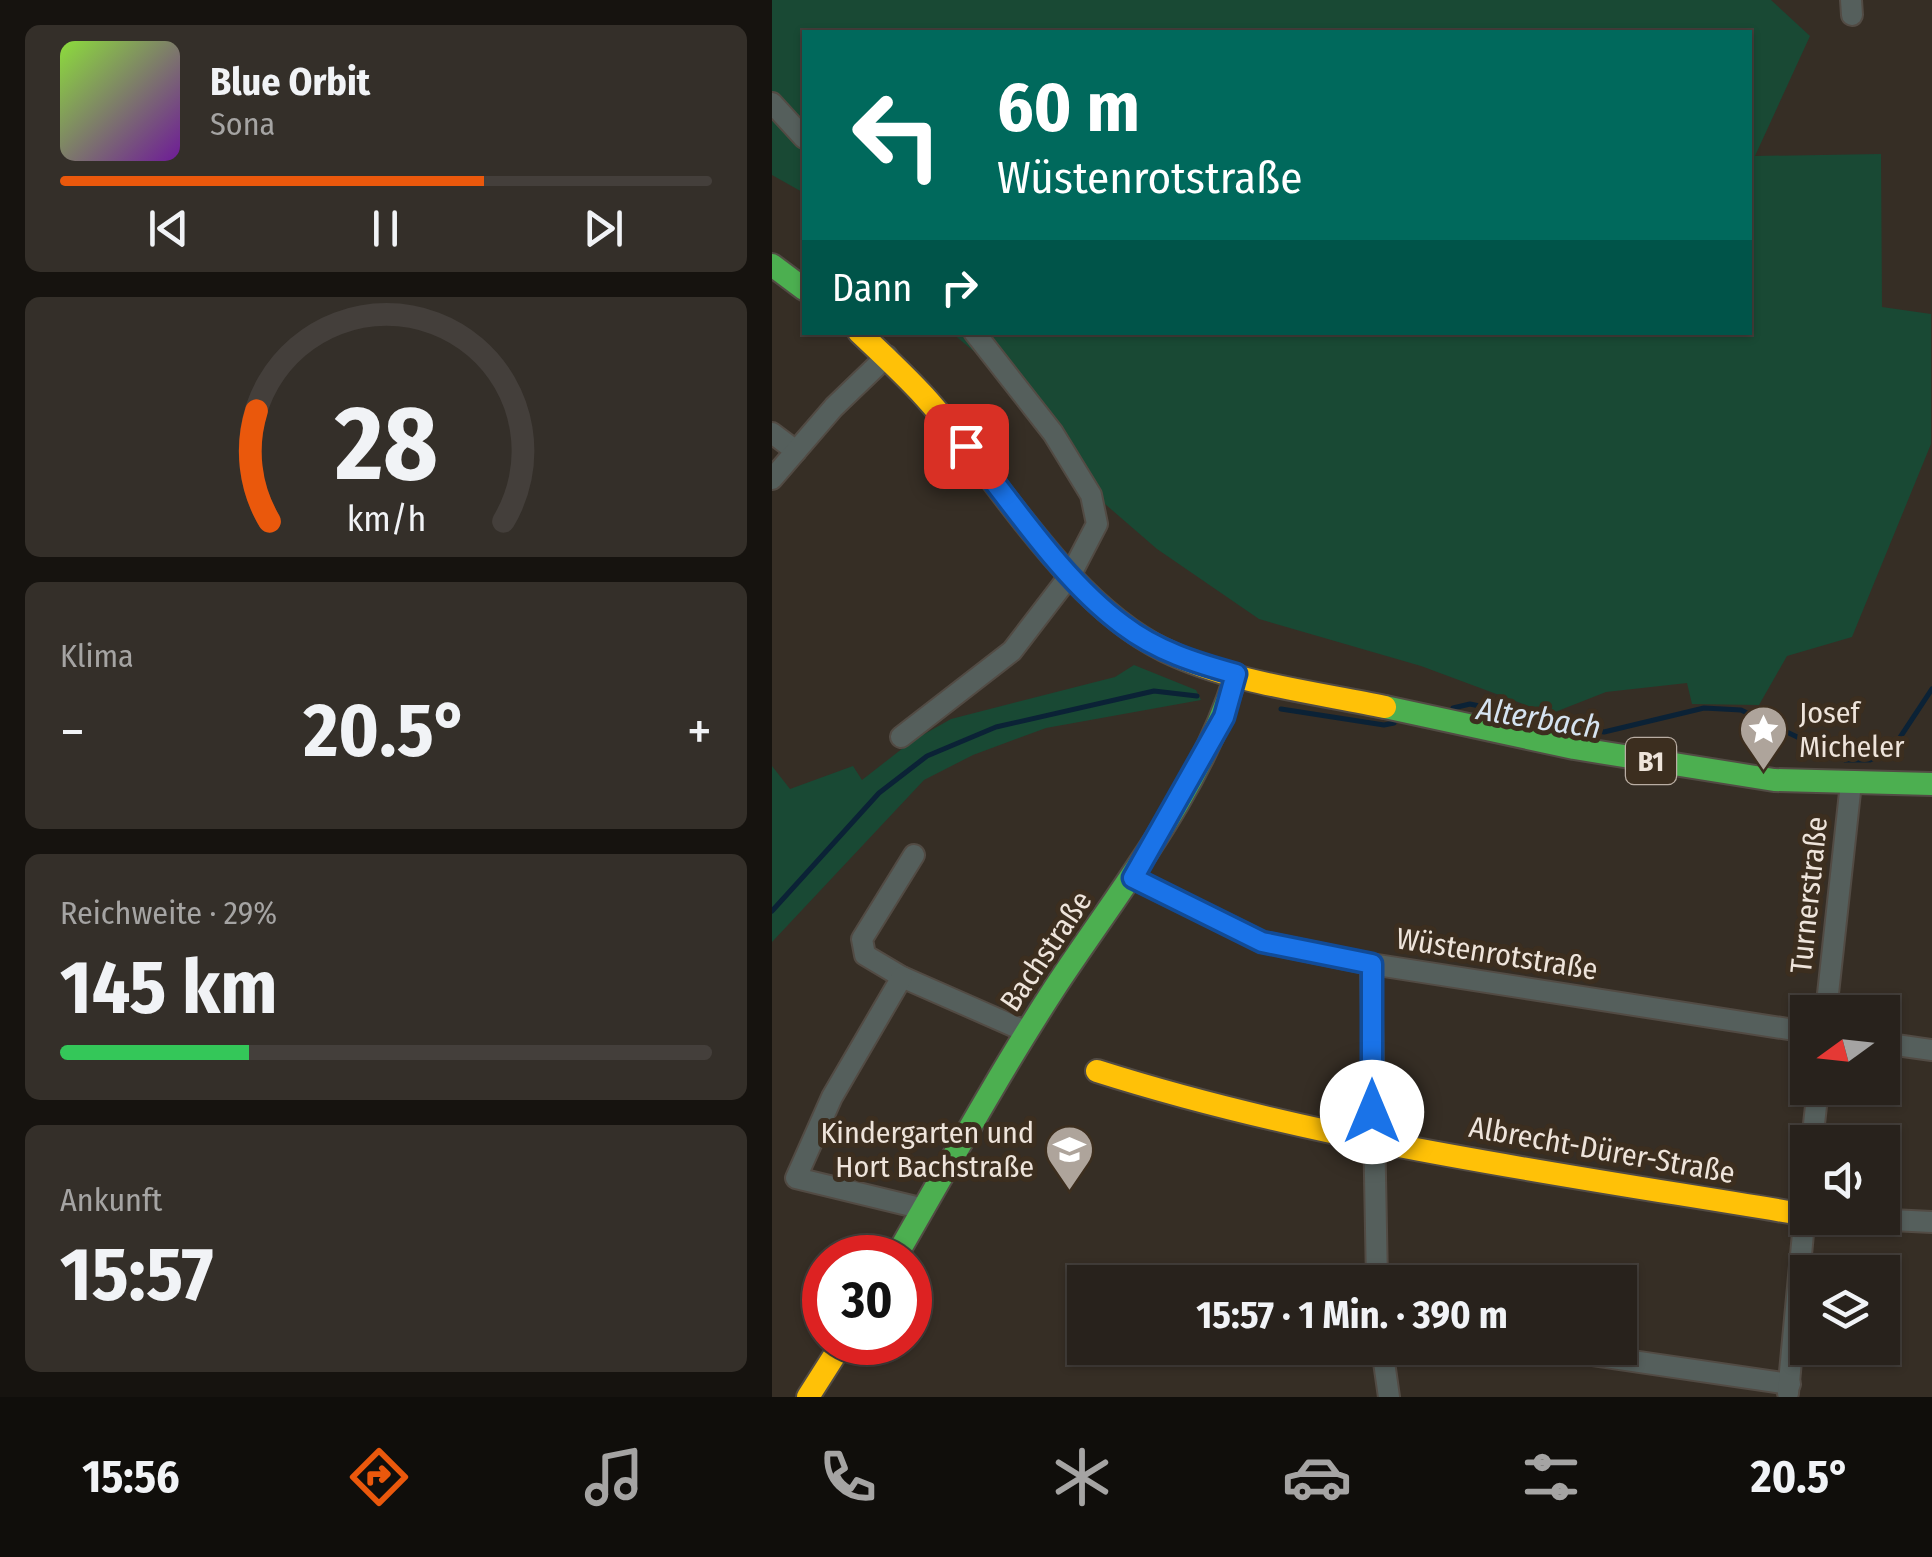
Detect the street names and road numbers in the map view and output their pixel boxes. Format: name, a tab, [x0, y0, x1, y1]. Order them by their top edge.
road number: B1	[1626, 738, 1676, 784]
street label: Turnerstraße	[1783, 815, 1835, 975]
street label: Bachstraße	[993, 884, 1099, 1018]
street label: Wüstenrotstraße	[1394, 920, 1600, 988]
street label: Albrecht-Dürer-Straße	[1466, 1109, 1738, 1191]

